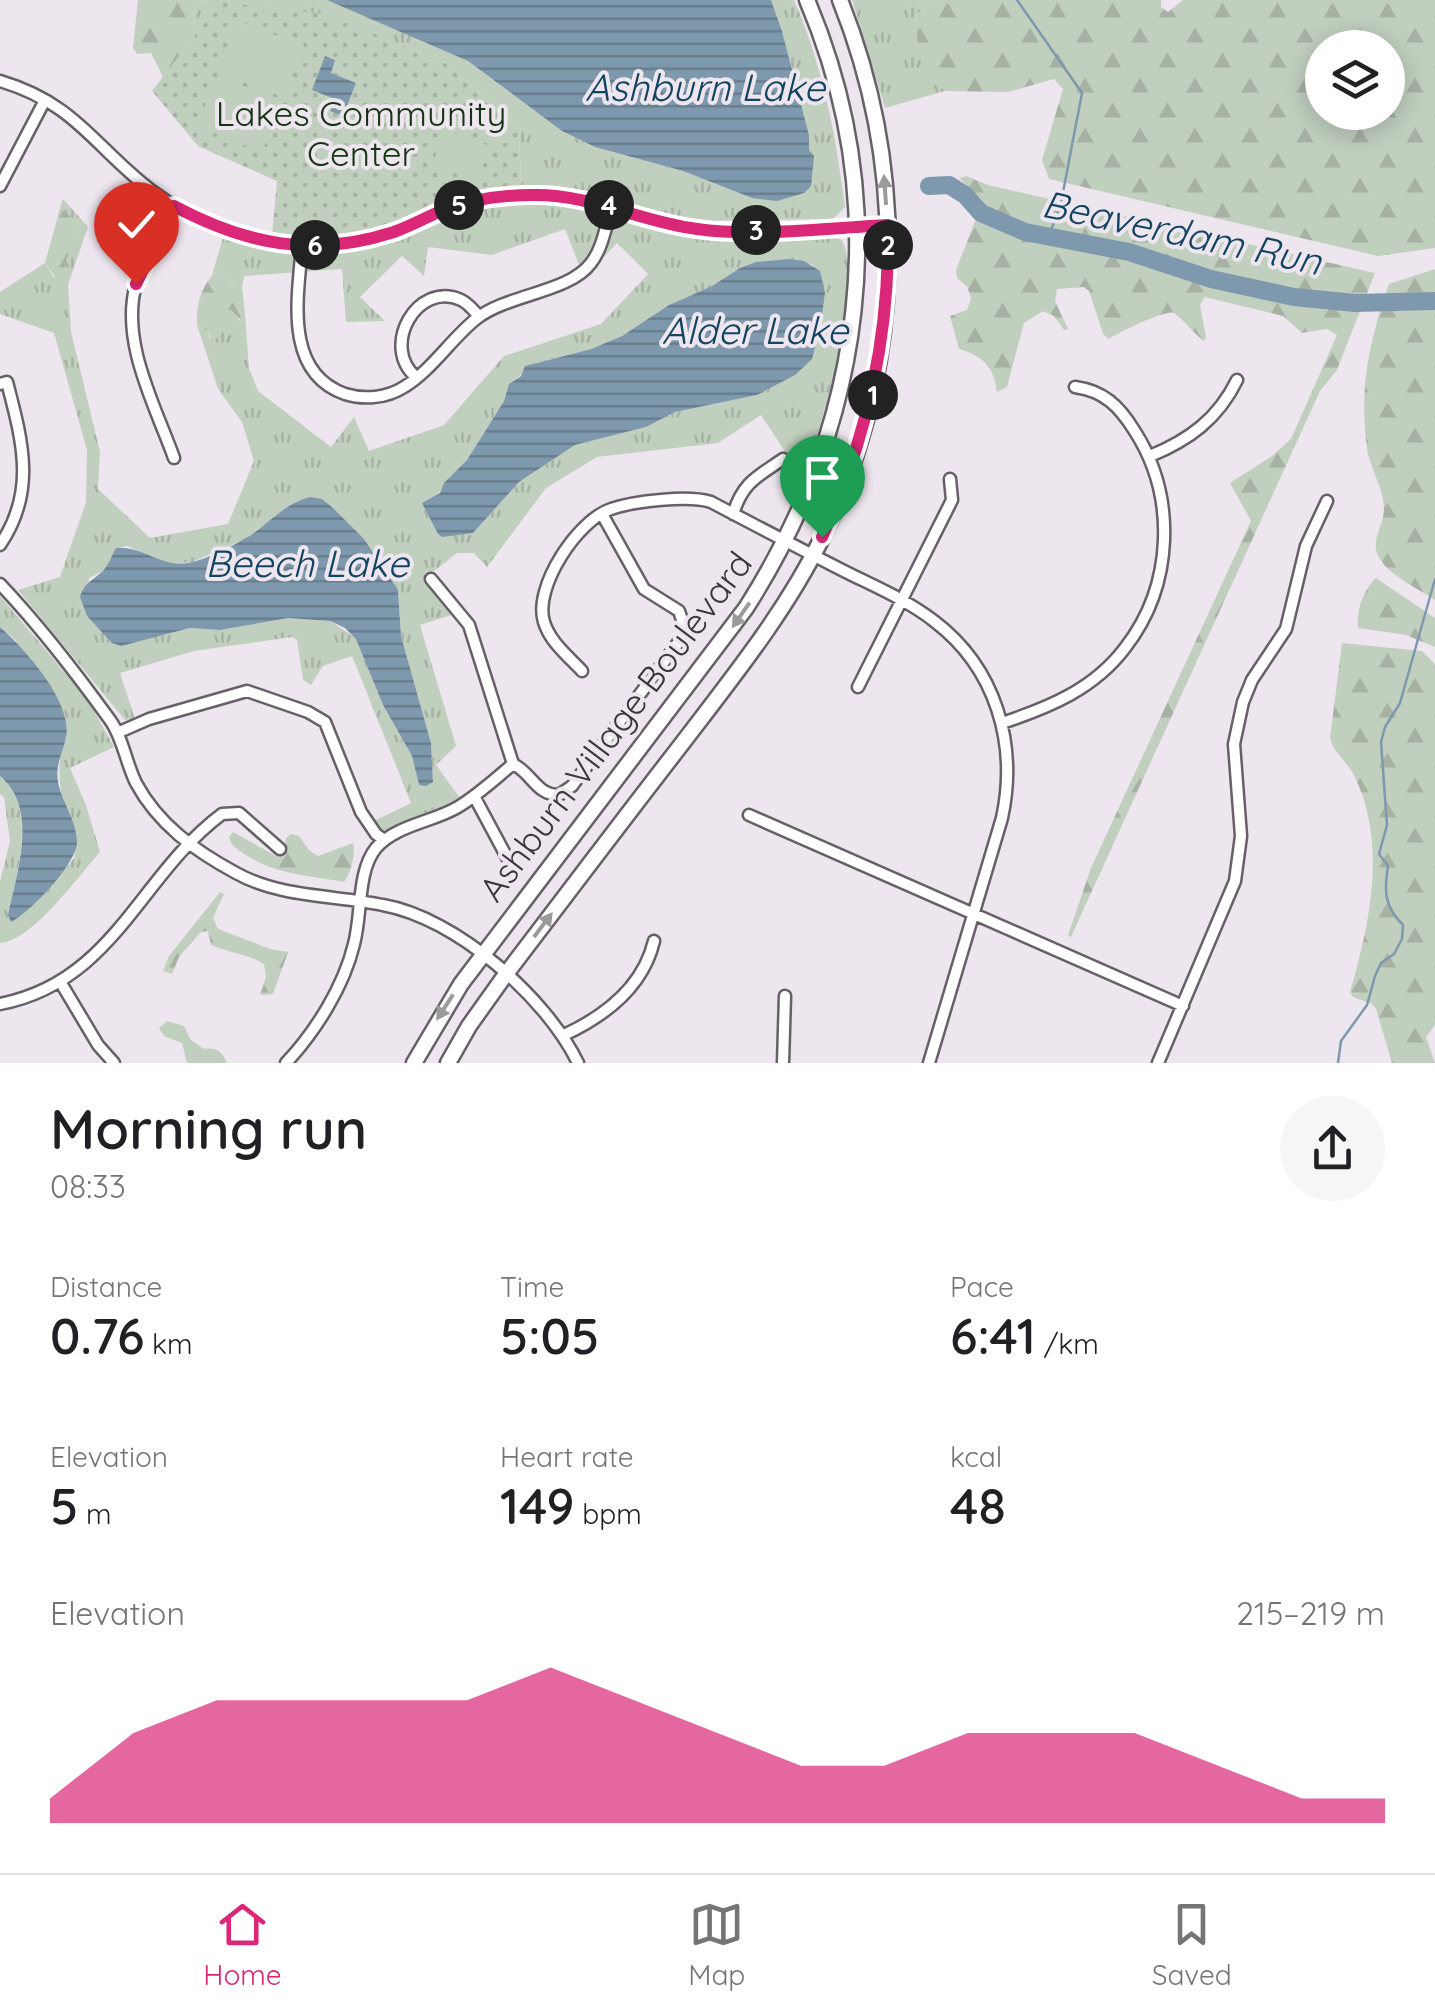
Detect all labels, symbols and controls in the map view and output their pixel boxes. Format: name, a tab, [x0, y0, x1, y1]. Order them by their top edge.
map controls	[1305, 30, 1405, 130]
button: layers	[1305, 30, 1405, 130]
water label: Ashburn Lake	[585, 63, 826, 111]
park label: Lakes Community Center	[216, 91, 506, 175]
one-way arrow	[877, 173, 893, 205]
water label: Beaverdam Run	[1038, 179, 1327, 285]
pin: 5	[434, 180, 484, 230]
pin: 4	[584, 180, 634, 230]
pin	[94, 182, 179, 285]
text: 5	[451, 187, 467, 222]
text: 4	[601, 187, 617, 222]
icon: check	[109, 197, 164, 252]
pin: 3	[731, 205, 781, 255]
text: 3	[748, 212, 764, 247]
pin: 6	[290, 220, 340, 270]
pin: 2	[863, 220, 913, 270]
text: 6	[307, 227, 323, 262]
text: 2	[880, 227, 896, 262]
water label: Alder Lake	[662, 306, 850, 354]
pin: 1	[848, 370, 898, 420]
text: 1	[868, 377, 878, 412]
pin	[780, 435, 865, 538]
icon: arrive	[795, 450, 850, 505]
water label: Beech Lake	[205, 539, 410, 587]
street label: Ashburn Village Boulevard	[469, 542, 761, 910]
one-way arrow	[732, 602, 751, 628]
one-way arrow	[533, 912, 553, 938]
one-way arrow	[437, 994, 455, 1021]
text: Morning run	[50, 1094, 367, 1163]
button: share	[1280, 1096, 1385, 1201]
text: 08:33	[50, 1166, 126, 1206]
text: Distance	[50, 1269, 162, 1304]
text: Time	[500, 1269, 564, 1304]
text: Pace	[950, 1269, 1014, 1304]
text: 0.76	[50, 1304, 144, 1367]
text: 5:05	[500, 1304, 599, 1367]
text: 6:41	[950, 1304, 1036, 1367]
text: km	[144, 1326, 193, 1361]
text: /km	[1036, 1326, 1099, 1361]
text: Elevation	[50, 1439, 168, 1474]
text: Heart rate	[500, 1439, 634, 1474]
text: kcal	[950, 1439, 1002, 1474]
text: 5	[50, 1474, 78, 1537]
text: 149	[500, 1474, 575, 1537]
text: 48	[950, 1474, 1006, 1537]
text: m	[78, 1496, 112, 1531]
text: bpm	[575, 1496, 642, 1531]
text: Elevation	[50, 1593, 185, 1633]
text: 215–219 m	[1236, 1593, 1385, 1633]
tab: Home	[203, 1897, 282, 1992]
tab: Map	[688, 1897, 745, 1992]
tab: Saved	[1152, 1897, 1232, 1992]

